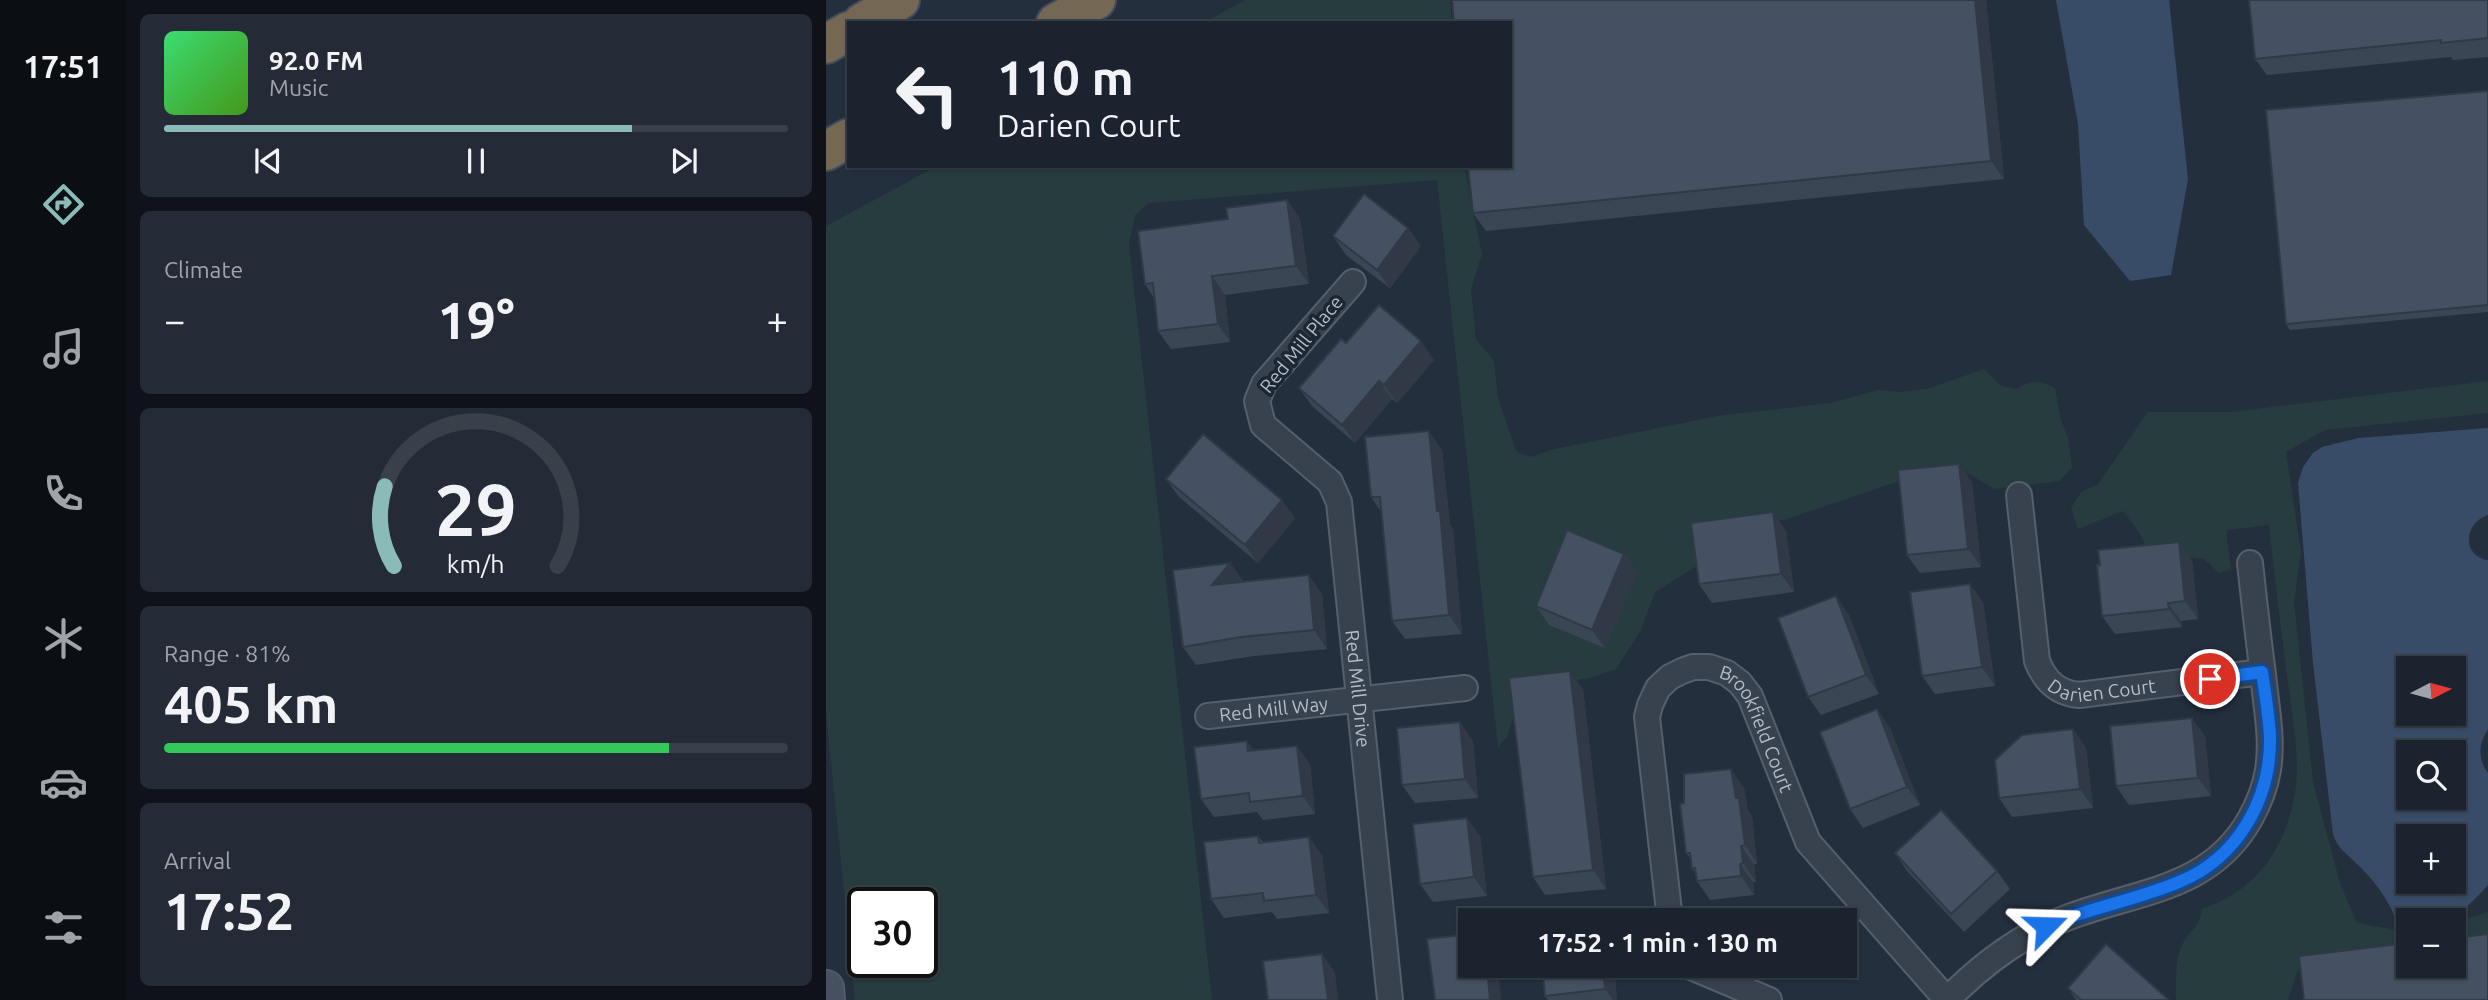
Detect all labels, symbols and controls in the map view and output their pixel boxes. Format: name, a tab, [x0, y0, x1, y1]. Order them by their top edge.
text: 92.0 FM	[269, 46, 363, 75]
text: 17:51	[23, 48, 103, 84]
icon: left	[882, 49, 973, 140]
text: 110 m	[997, 49, 1134, 104]
text: Music	[269, 75, 328, 100]
text: Darien Court	[997, 107, 1181, 143]
icon: previous	[249, 142, 287, 180]
icon: pause	[457, 142, 495, 180]
icon: next	[665, 142, 703, 180]
icon: directions	[39, 180, 88, 229]
text: Climate	[164, 257, 243, 282]
text: 19°	[437, 291, 515, 349]
street label: Red Mill Place	[1255, 291, 1347, 397]
text: −	[164, 299, 185, 341]
text: +	[767, 299, 788, 341]
icon: music	[39, 324, 88, 373]
text: 29	[435, 468, 517, 550]
icon: phone	[39, 469, 88, 518]
text: km/h	[447, 550, 505, 578]
icon: climate	[39, 614, 88, 663]
street label: Red Mill Drive	[1341, 629, 1375, 749]
text: Range · 81%	[164, 641, 291, 666]
pin	[2180, 649, 2240, 709]
north arrow	[2396, 656, 2466, 726]
map controls	[2396, 656, 2466, 978]
street label: Brookfield Court	[1717, 660, 1798, 796]
icon: arrive	[2191, 660, 2229, 698]
street label: Darien Court	[2044, 674, 2157, 706]
text: 405 km	[164, 675, 338, 733]
street label: Red Mill Way	[1218, 692, 1329, 726]
button: search	[2396, 740, 2466, 810]
icon: car	[39, 758, 88, 807]
button: +	[2396, 824, 2466, 894]
text: Arrival	[164, 848, 231, 873]
text: 17:52	[164, 882, 294, 940]
speed limit sign: 30	[847, 887, 938, 978]
position arrow	[2009, 889, 2083, 963]
icon: filters	[39, 903, 88, 952]
button: −	[2396, 908, 2466, 978]
text: 17:52 · 1 min · 130 m	[1537, 928, 1778, 957]

